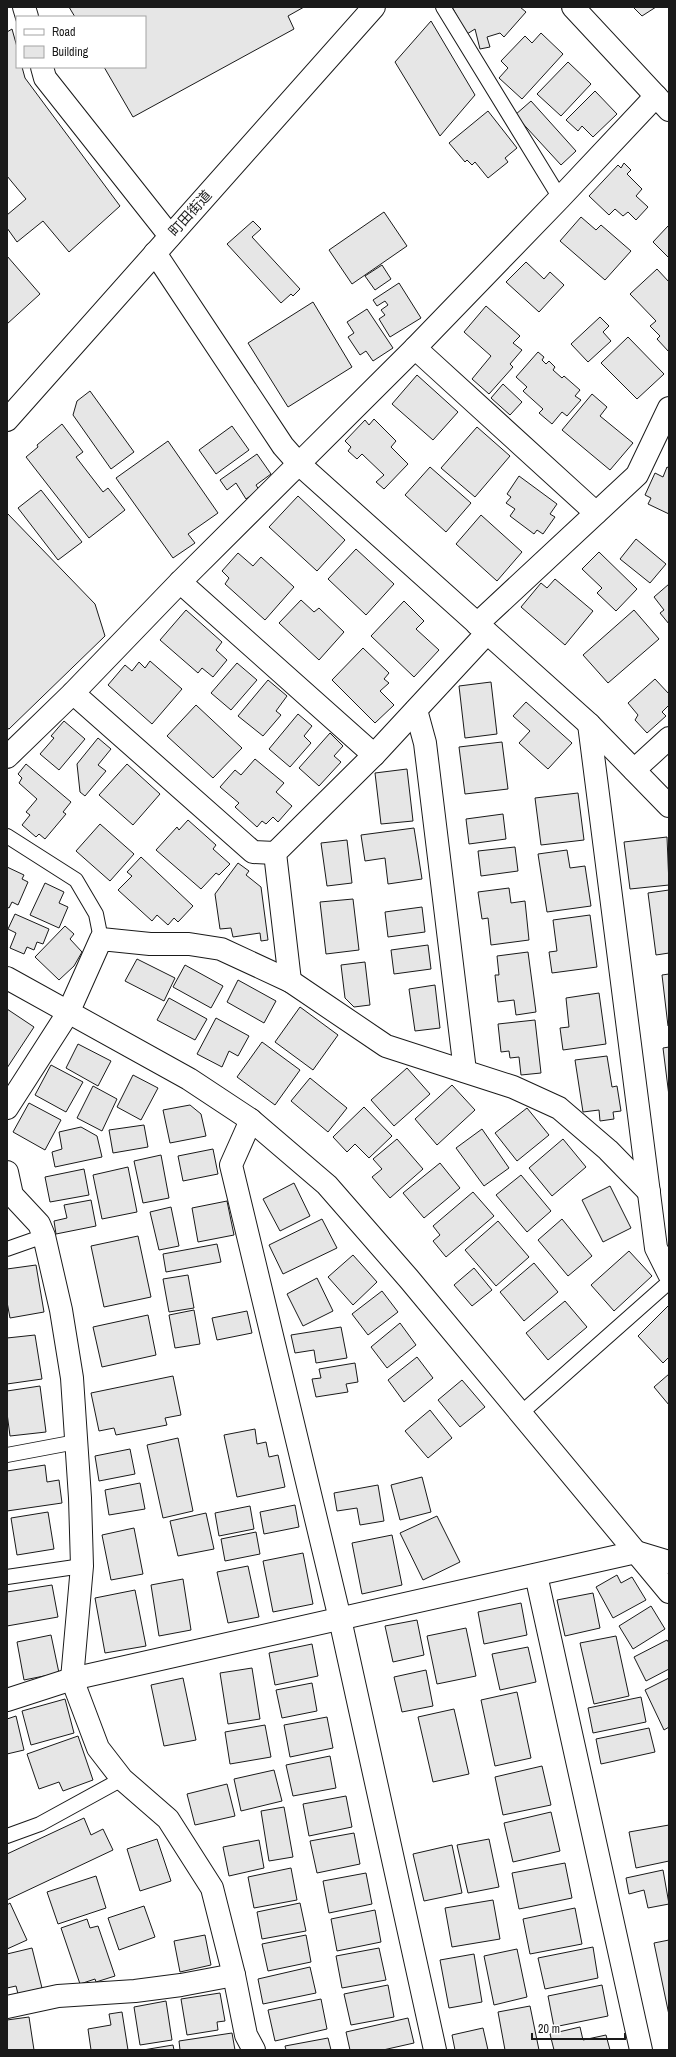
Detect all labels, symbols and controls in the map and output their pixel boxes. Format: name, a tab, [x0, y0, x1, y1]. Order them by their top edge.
legend	[16, 16, 146, 68]
text: Road	[52, 24, 76, 40]
text: Building	[52, 44, 89, 60]
street label: 町田街道	[165, 186, 215, 240]
scale bar	[532, 2015, 625, 2041]
text: 20 m	[538, 2021, 560, 2037]

